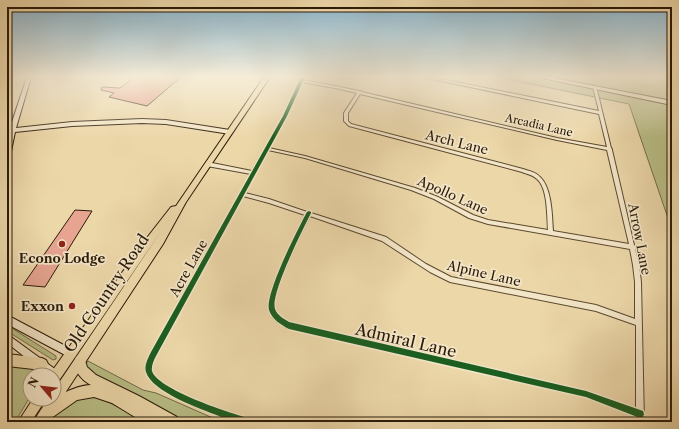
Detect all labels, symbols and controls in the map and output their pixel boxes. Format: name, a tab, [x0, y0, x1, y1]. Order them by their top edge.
street label: Arcadia Lane	[503, 110, 574, 140]
street label: Arch Lane	[423, 126, 490, 158]
street label: Apollo Lane	[414, 172, 491, 218]
street label: Arrow Lane	[625, 201, 655, 276]
street label: Old Country Road	[59, 230, 153, 356]
street label: Acre Lane	[165, 237, 210, 300]
marker: Econo Lodge	[57, 239, 67, 249]
place label: Econo Lodge	[19, 250, 105, 266]
street label: Alpine Lane	[445, 257, 522, 289]
place label: Exxon	[21, 298, 64, 314]
marker: Exxon	[67, 301, 77, 311]
street label: Admiral Lane	[353, 318, 459, 361]
north arrow	[22, 367, 62, 407]
text: N	[25, 374, 42, 390]

